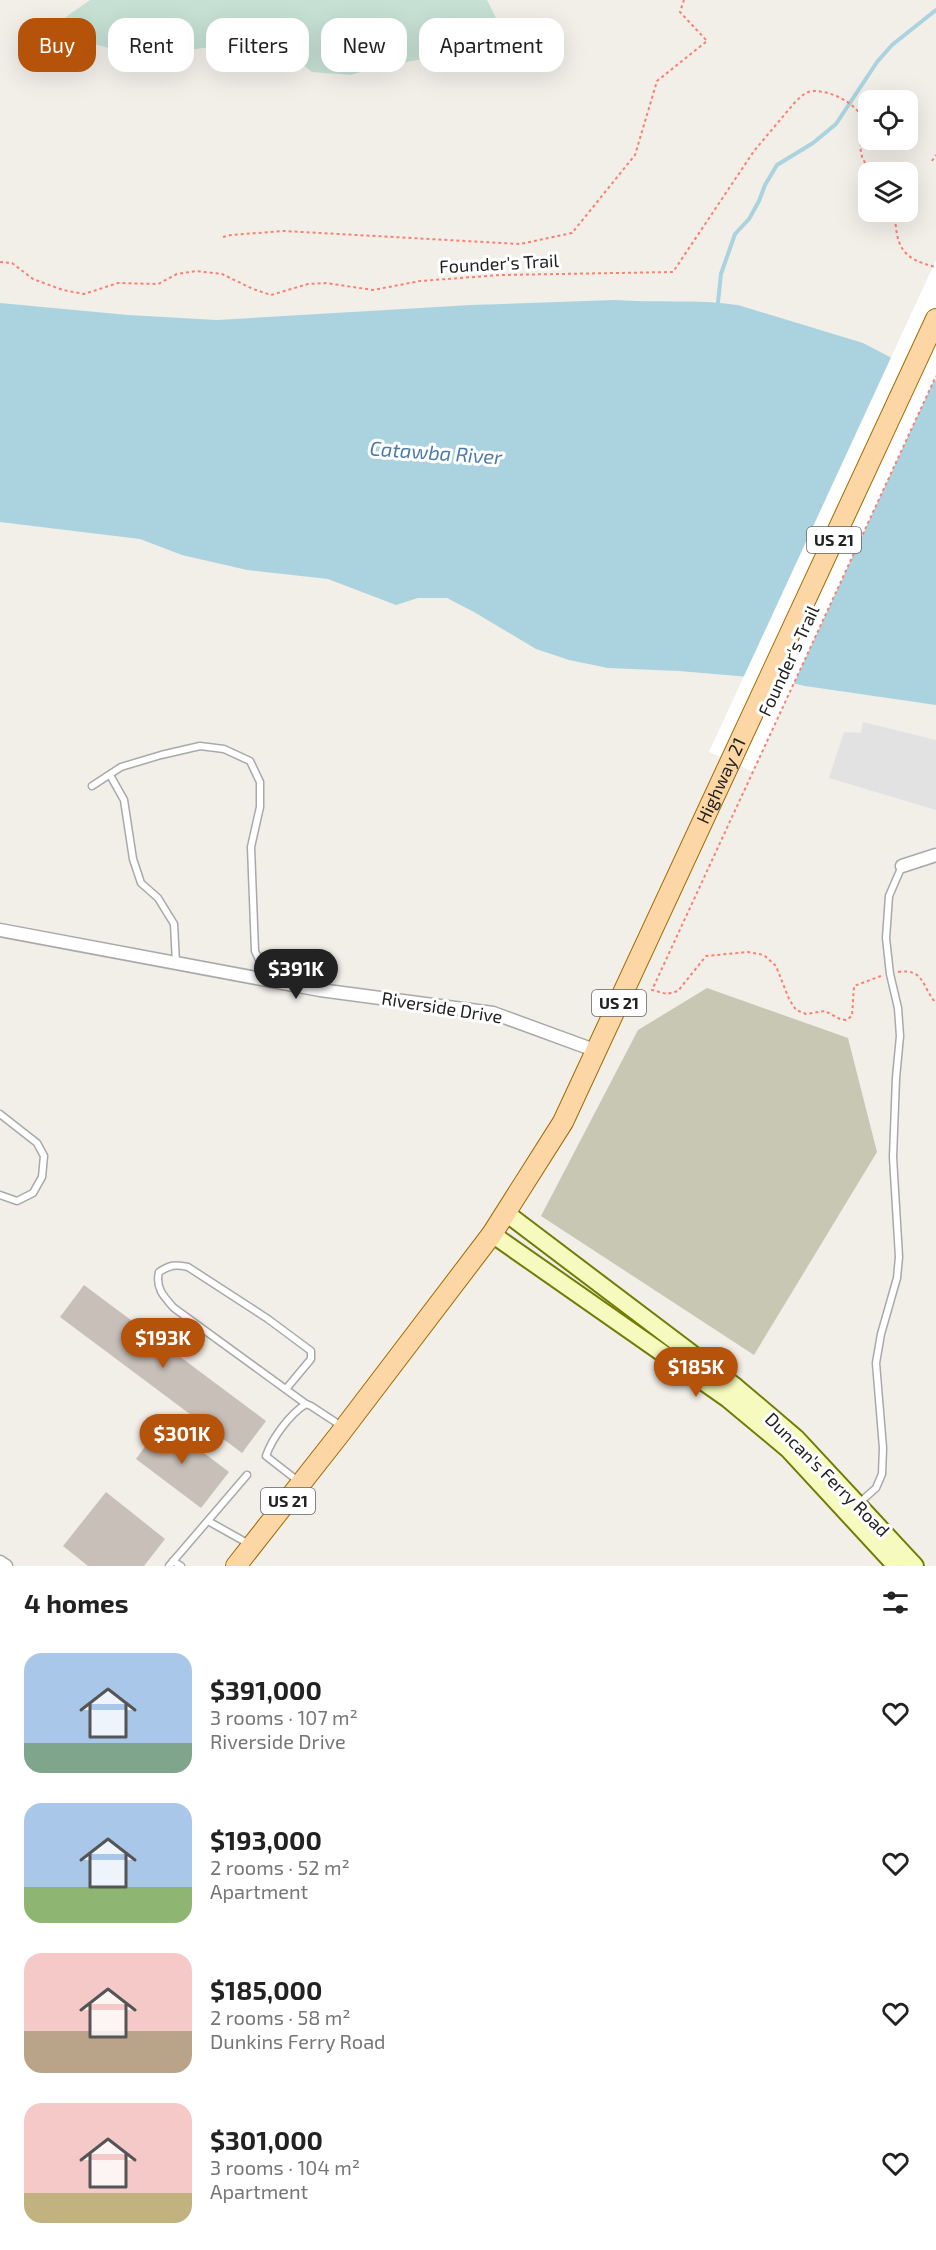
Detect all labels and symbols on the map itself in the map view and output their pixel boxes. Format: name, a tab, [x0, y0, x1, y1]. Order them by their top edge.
street label: Founder's Trail	[439, 249, 560, 277]
water label: Catawba River	[369, 435, 504, 469]
road number: US 21	[807, 527, 861, 553]
street label: Founder's Trail	[753, 601, 824, 719]
street label: Highway 21	[691, 734, 750, 827]
pin: $391K	[254, 949, 338, 1000]
street label: Riverside Drive	[380, 987, 504, 1027]
road number: US 21	[592, 990, 646, 1016]
pin: $193K	[121, 1318, 205, 1369]
pin: $185K	[654, 1347, 738, 1398]
street label: Duncan's Ferry Road	[761, 1408, 894, 1541]
pin: $301K	[140, 1414, 224, 1465]
road number: US 21	[261, 1488, 315, 1514]

